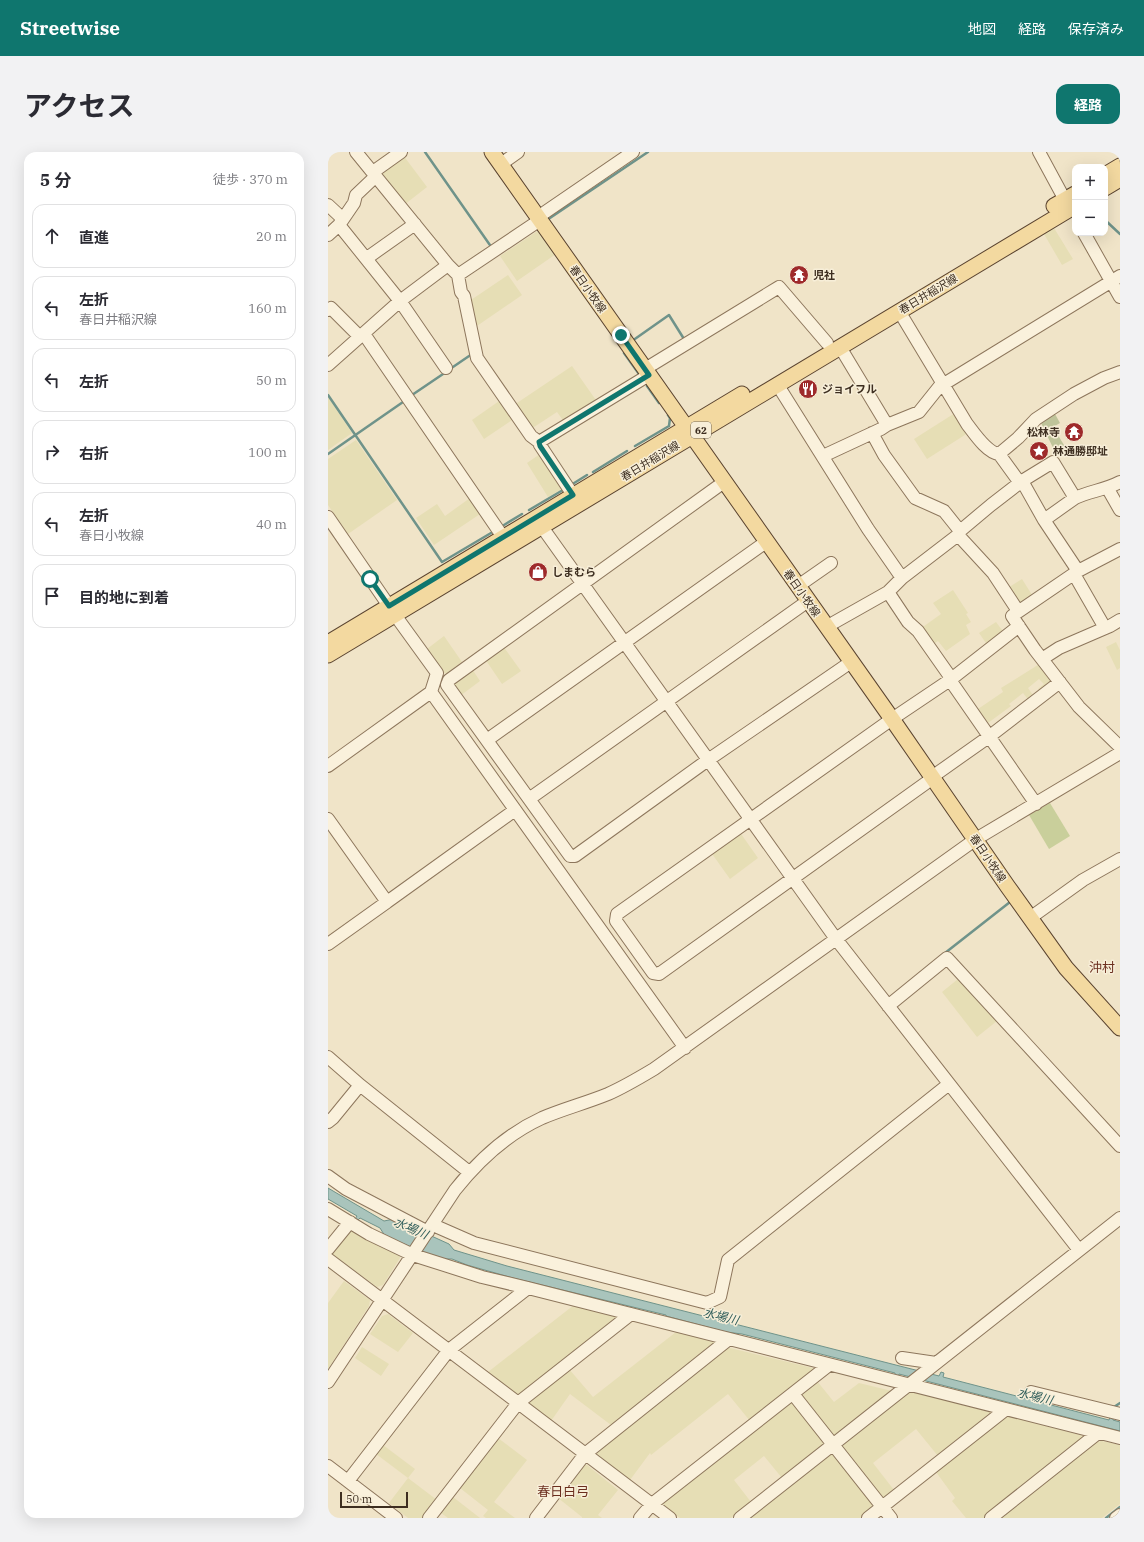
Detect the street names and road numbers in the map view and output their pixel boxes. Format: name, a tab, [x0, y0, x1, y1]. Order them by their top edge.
street label: 春日小牧線	[566, 262, 610, 316]
street label: 春日井稲沢線	[896, 271, 960, 317]
road number: 62	[691, 422, 711, 438]
street label: 春日井稲沢線	[618, 438, 682, 484]
street label: 春日小牧線	[780, 566, 824, 620]
street label: 春日小牧線	[967, 831, 1009, 885]

